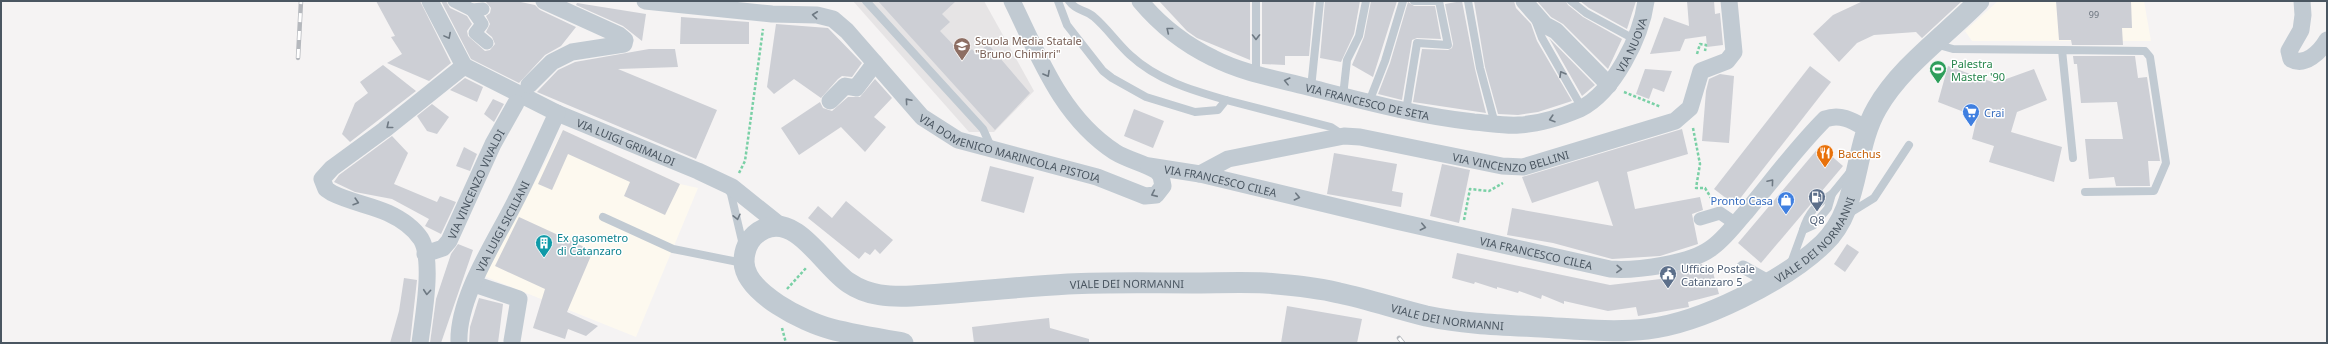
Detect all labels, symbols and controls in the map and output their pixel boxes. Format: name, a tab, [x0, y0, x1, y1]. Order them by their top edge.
house number: 99	[2089, 8, 2099, 21]
one-way arrow	[812, 11, 818, 20]
street label: VIA NUOVA	[1612, 15, 1650, 75]
one-way arrow	[1167, 28, 1174, 35]
one-way arrow	[443, 31, 451, 39]
place label: Scuola Media Statale "Bruno Chimirri"	[975, 33, 1082, 61]
one-way arrow	[1252, 34, 1260, 40]
school or university icon: Scuola Media Statale "Bruno Chimirri"	[952, 36, 972, 61]
place label: Palestra Master '90	[1951, 56, 2005, 84]
sports icon: Palestra Master '90	[1928, 59, 1948, 84]
one-way arrow	[1043, 70, 1050, 77]
one-way arrow	[1560, 71, 1567, 78]
one-way arrow	[1284, 78, 1291, 86]
street label: VIA FRANCESCO DE SETA	[1304, 79, 1432, 123]
one-way arrow	[905, 98, 913, 106]
supermarket icon: Crai	[1961, 102, 1981, 127]
place label: Crai	[1984, 105, 2004, 120]
street label: VIA DOMENICO MARINCOLA PISTOIA	[917, 110, 1104, 186]
street label: VIA LUIGI GRIMALDI	[575, 114, 678, 169]
one-way arrow	[1549, 114, 1556, 123]
one-way arrow	[387, 121, 394, 128]
street label: VIA VINCENZO VIVALDI	[444, 126, 507, 241]
restaurant icon: Bacchus	[1815, 143, 1835, 168]
street label: VIA VINCENZO BELLINI	[1451, 146, 1571, 175]
place label: Bacchus	[1838, 146, 1881, 161]
street label: VIA FRANCESCO CILEA	[1163, 161, 1279, 200]
street label: VIA LUIGI SICILIANI	[472, 178, 532, 274]
one-way arrow	[1767, 179, 1774, 186]
fuel station icon: Q8	[1807, 187, 1827, 212]
one-way arrow	[1151, 189, 1158, 197]
shop icon: Pronto Casa	[1776, 190, 1796, 215]
one-way arrow	[1293, 193, 1300, 201]
place label: Pronto Casa	[1711, 193, 1773, 208]
street label: VIALE DEI NORMANNI	[1771, 195, 1857, 286]
one-way arrow	[353, 197, 360, 206]
place label: Q8	[1810, 212, 1824, 227]
one-way arrow	[732, 214, 740, 220]
one-way arrow	[1420, 223, 1426, 231]
place label: Ex gasometro di Catanzaro	[557, 230, 628, 258]
building icon: Ex gasometro di Catanzaro	[534, 233, 554, 258]
street label: VIA FRANCESCO CILEA	[1479, 233, 1595, 273]
place label: Ufficio Postale Catanzaro 5	[1681, 261, 1755, 289]
public building icon: Ufficio Postale Catanzaro 5	[1658, 264, 1678, 289]
one-way arrow	[1616, 265, 1622, 273]
street label: VIALE DEI NORMANNI	[1070, 275, 1184, 291]
one-way arrow	[422, 289, 431, 295]
street label: VIALE DEI NORMANNI	[1389, 299, 1504, 333]

